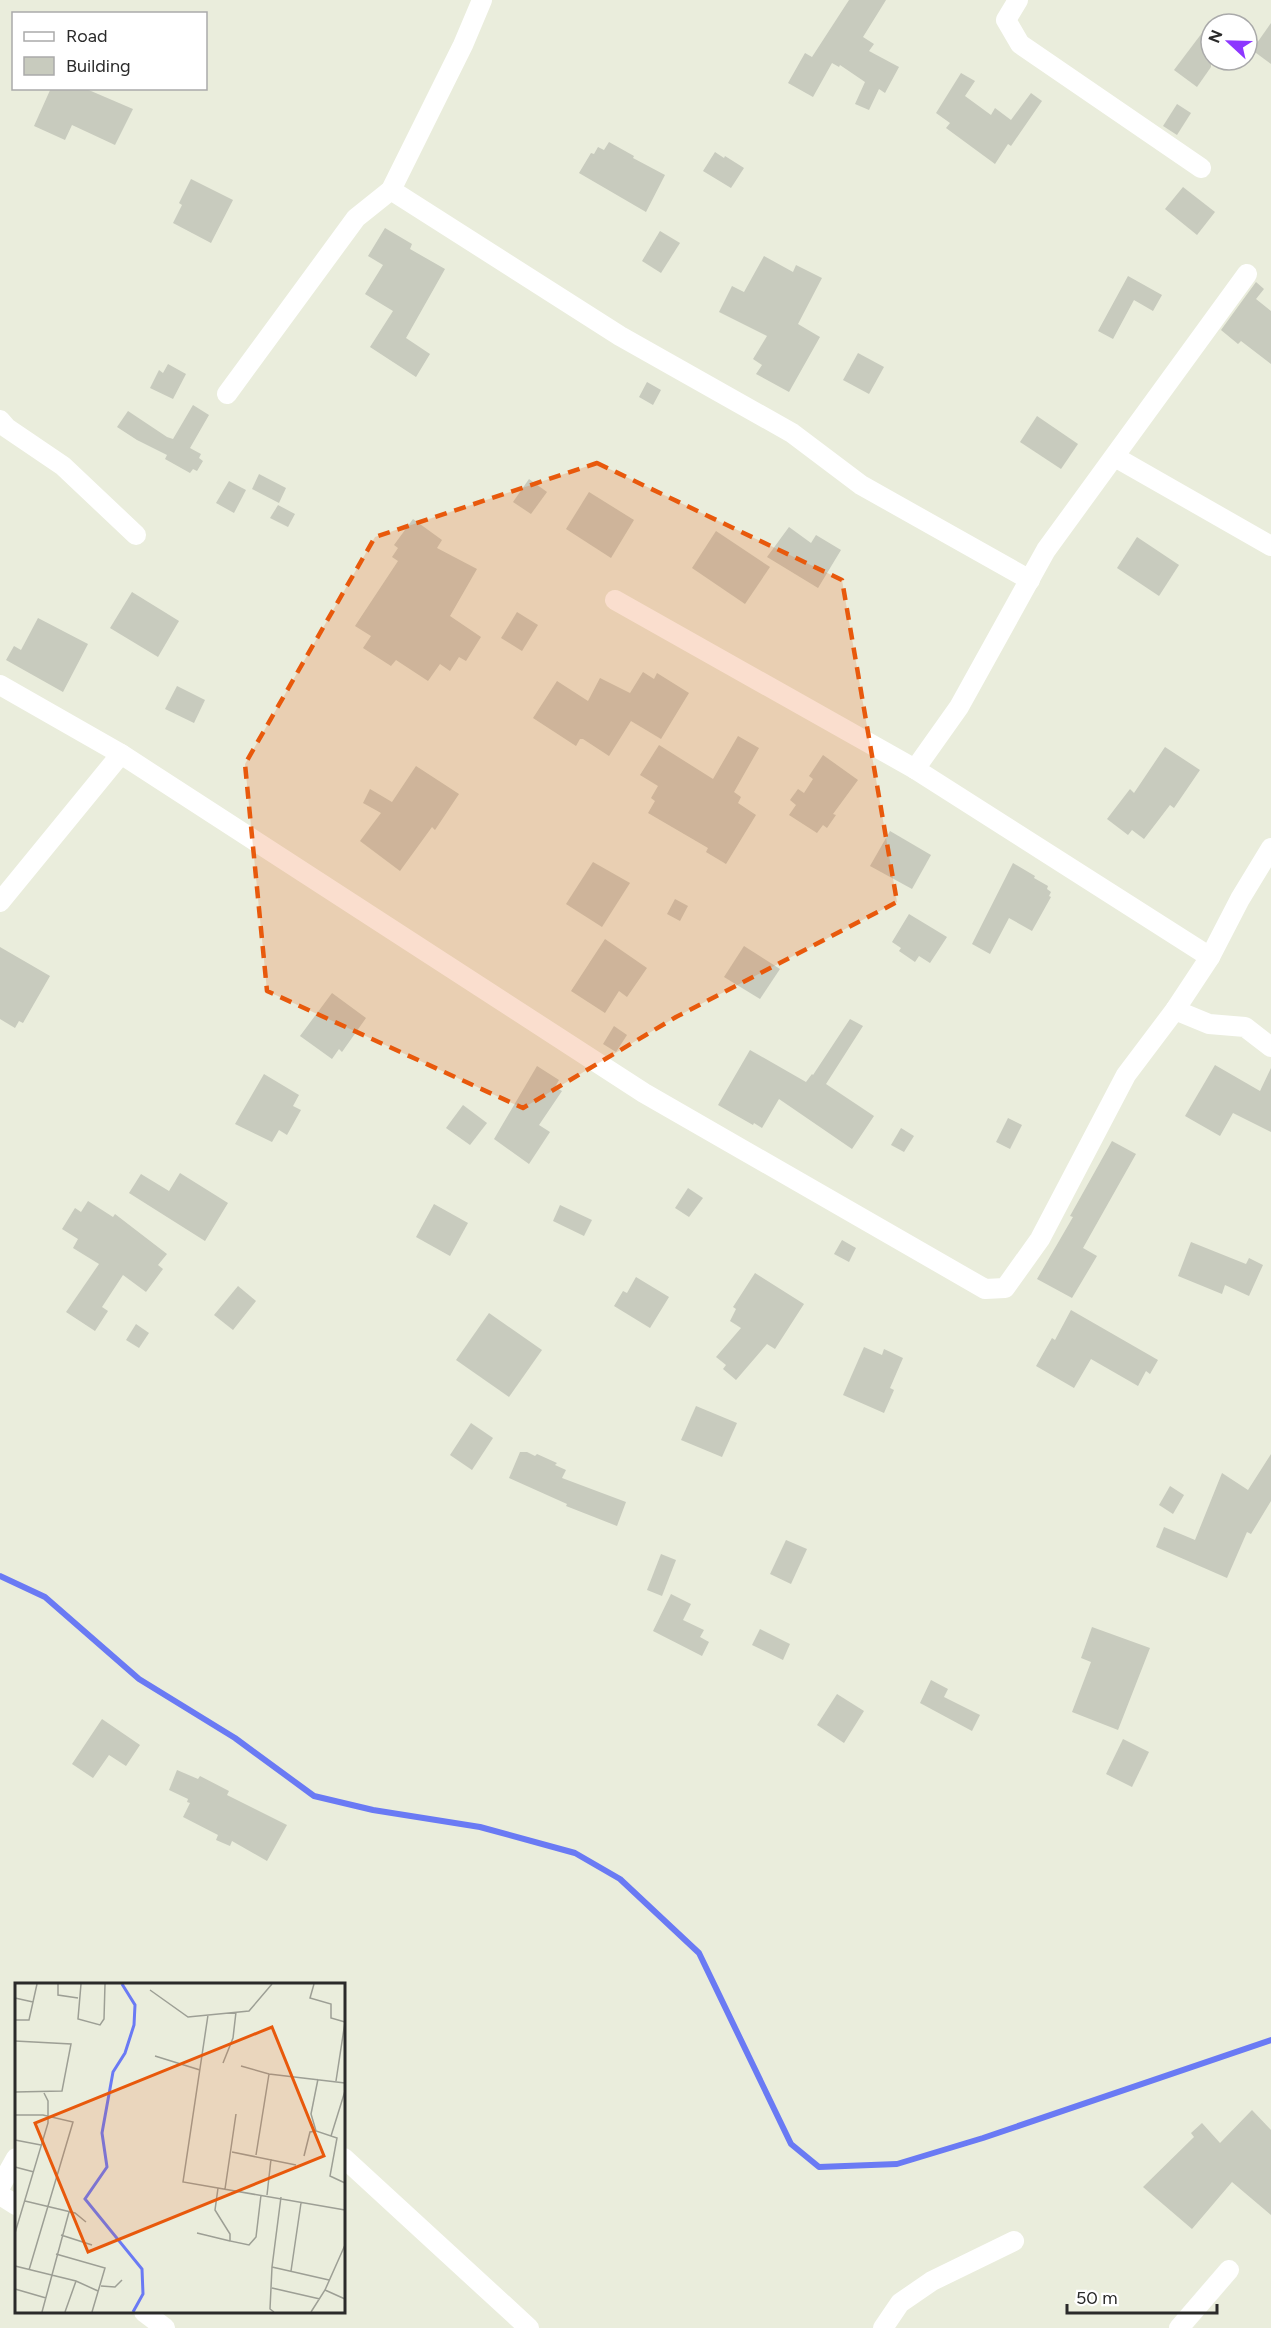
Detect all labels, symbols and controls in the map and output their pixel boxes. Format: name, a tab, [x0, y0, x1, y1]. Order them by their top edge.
legend	[12, 12, 207, 90]
north arrow	[1199, 12, 1259, 72]
text: Road	[66, 25, 107, 47]
text: N	[1204, 27, 1227, 46]
text: Building	[66, 55, 131, 77]
inset map	[15, 1983, 345, 2313]
scale bar	[1067, 2277, 1217, 2315]
text: 50 m	[1076, 2287, 1118, 2309]

